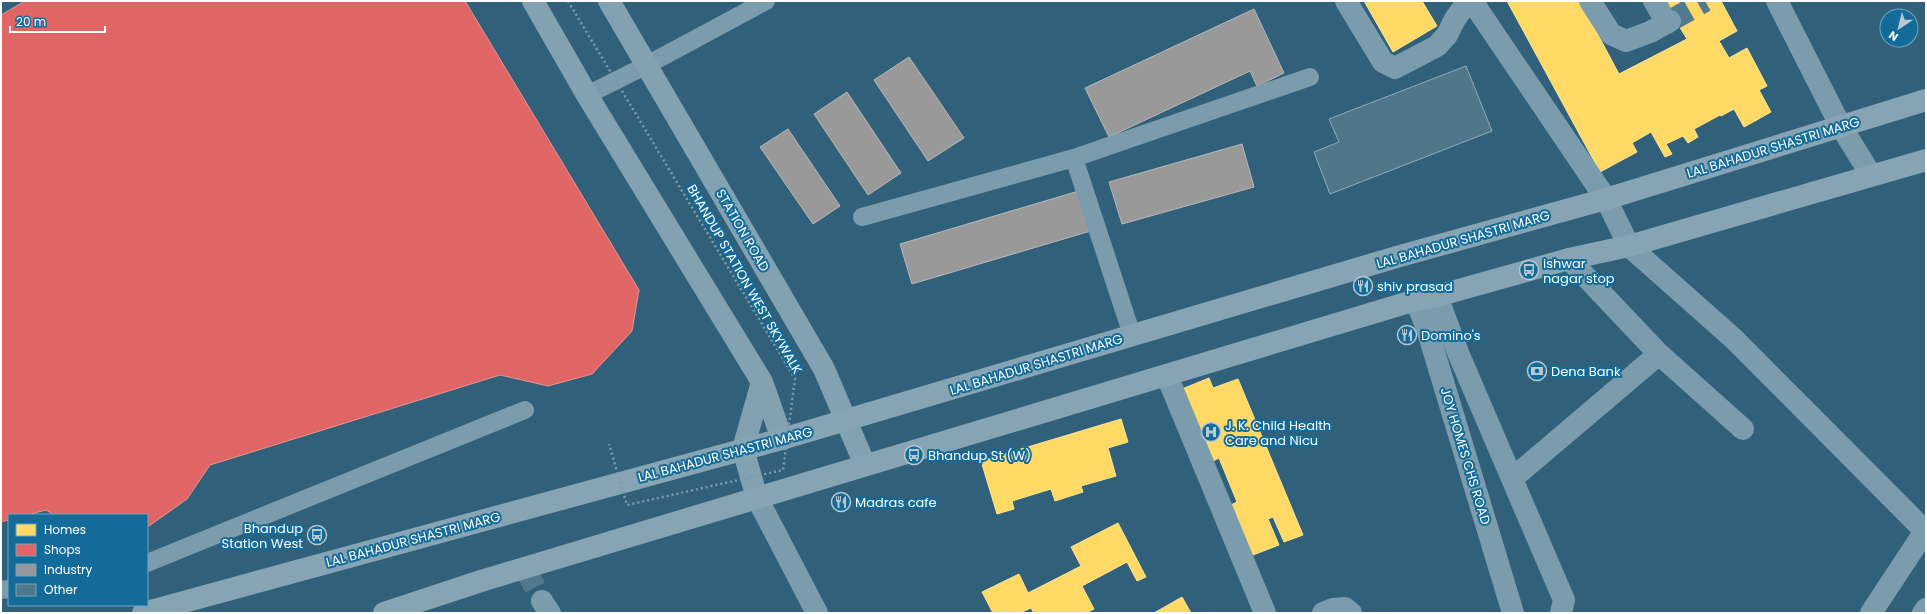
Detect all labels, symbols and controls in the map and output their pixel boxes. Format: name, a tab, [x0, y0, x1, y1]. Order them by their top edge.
scale bar	[10, 8, 105, 34]
north arrow	[1879, 8, 1919, 48]
text: 20 m	[16, 13, 46, 30]
text: N	[1885, 27, 1901, 45]
street label: LAL BAHADUR SHASTRI MARG	[1684, 112, 1862, 183]
street label: BHANDUP STATION WEST SKYWALK	[682, 181, 807, 378]
street label: STATION ROAD	[711, 185, 774, 275]
street label: LAL BAHADUR SHASTRI MARG	[1374, 206, 1552, 273]
place label: ishwar nagar stop	[1543, 254, 1615, 288]
bus stop icon: ishwar nagar stop	[1518, 259, 1540, 281]
restaurant icon: shiv prasad	[1352, 275, 1374, 297]
place label: shiv prasad	[1377, 277, 1453, 296]
restaurant icon: Domino's	[1396, 324, 1418, 346]
place label: Domino's	[1421, 326, 1481, 345]
street label: LAL BAHADUR SHASTRI MARG	[947, 329, 1125, 400]
bank icon: Dena Bank	[1526, 360, 1548, 382]
place label: Dena Bank	[1551, 362, 1621, 381]
street label: JOY HOMES CHS ROAD	[1436, 385, 1495, 527]
place label: J. K. Child Health Care and Nicu	[1225, 416, 1331, 450]
hospital icon: J. K. Child Health Care and Nicu	[1200, 421, 1222, 443]
street label: LAL BAHADUR SHASTRI MARG	[636, 422, 814, 487]
bus stop icon: Bhandup St (W)	[903, 444, 925, 466]
place label: Bhandup St (W)	[928, 446, 1031, 465]
restaurant icon: Madras cafe	[830, 491, 852, 513]
place label: Madras cafe	[855, 493, 937, 512]
street label: LAL BAHADUR SHASTRI MARG	[324, 507, 502, 572]
legend	[8, 514, 148, 606]
place label: Bhandup Station West	[222, 519, 303, 553]
text: Homes	[44, 521, 86, 538]
bus stop icon: Bhandup Station West	[306, 524, 328, 546]
text: Shops	[44, 541, 81, 558]
text: Industry	[44, 561, 93, 578]
text: Other	[44, 581, 78, 598]

